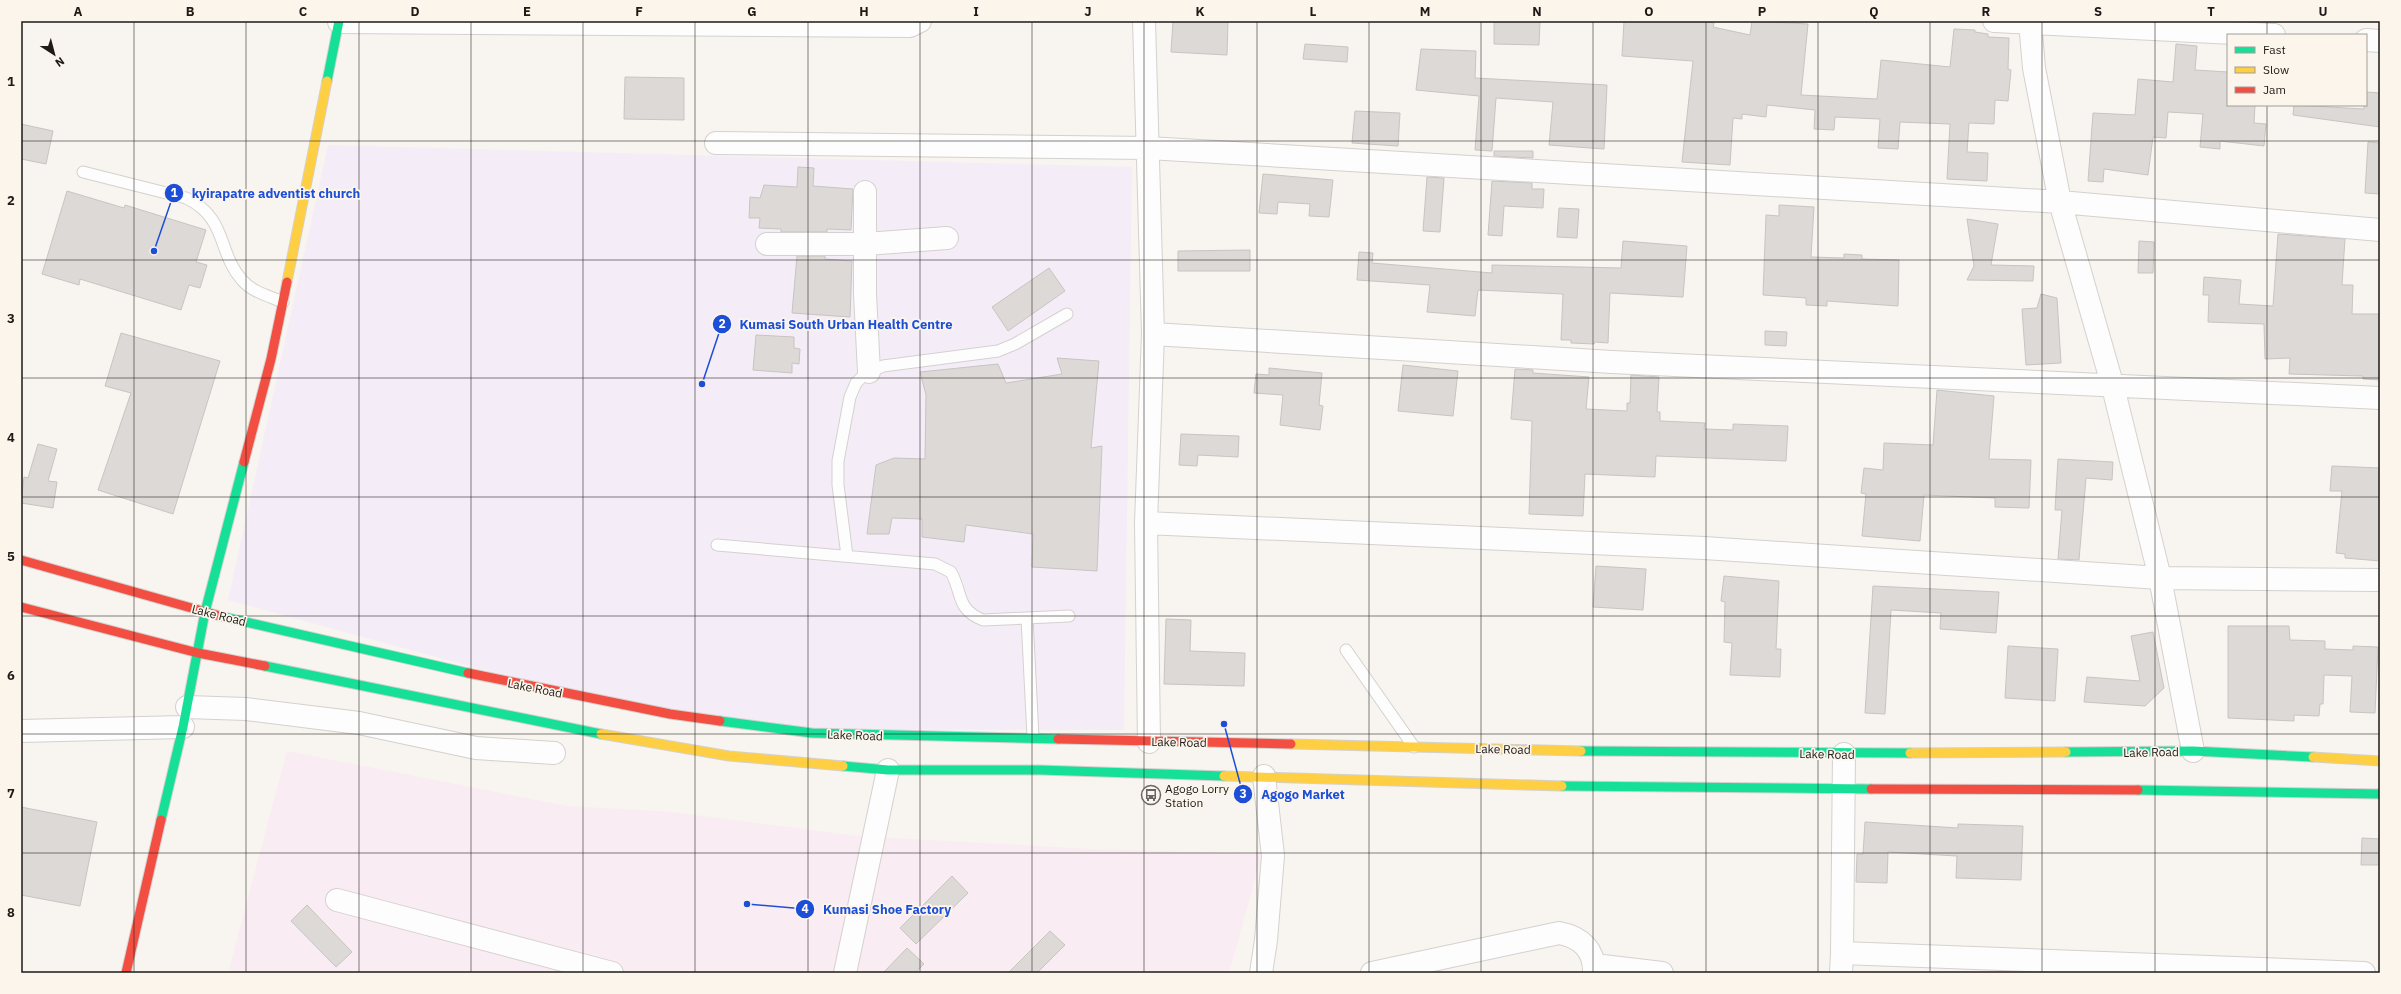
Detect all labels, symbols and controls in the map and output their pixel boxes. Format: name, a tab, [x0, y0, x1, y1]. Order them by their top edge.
text: A	[74, 3, 83, 20]
text: B	[186, 3, 195, 20]
text: C	[299, 3, 308, 20]
text: D	[410, 3, 420, 20]
text: E	[523, 3, 531, 20]
text: F	[635, 3, 643, 20]
text: G	[747, 3, 757, 20]
text: H	[859, 3, 869, 20]
text: I	[973, 3, 979, 20]
text: J	[1084, 3, 1092, 20]
text: K	[1195, 3, 1205, 20]
text: L	[1310, 3, 1317, 20]
text: M	[1420, 3, 1430, 20]
text: N	[1532, 3, 1542, 20]
text: O	[1644, 3, 1654, 20]
text: P	[1758, 3, 1767, 20]
text: Q	[1869, 3, 1879, 20]
text: R	[1982, 3, 1991, 20]
text: S	[2094, 3, 2102, 20]
text: T	[2207, 3, 2215, 20]
text: U	[2318, 3, 2328, 20]
north arrow	[34, 34, 74, 74]
legend	[2227, 34, 2367, 106]
text: Fast	[2263, 42, 2286, 57]
text: N	[53, 54, 67, 70]
text: Slow	[2263, 62, 2289, 77]
text: 1	[7, 73, 15, 90]
text: Jam	[2263, 82, 2286, 97]
callout: kyirapatre adventist church	[164, 180, 368, 205]
text: 1	[170, 185, 178, 200]
text: kyirapatre adventist church	[192, 185, 360, 202]
text: 2	[7, 192, 15, 209]
text: 3	[7, 310, 15, 327]
callout: Kumasi South Urban Health Centre	[712, 312, 961, 337]
text: 2	[718, 316, 726, 331]
text: Kumasi South Urban Health Centre	[739, 316, 953, 333]
text: 4	[7, 429, 15, 446]
text: 5	[7, 548, 15, 565]
street label: Lake Road	[190, 601, 248, 629]
text: 6	[7, 667, 15, 684]
street label: Lake Road	[506, 675, 564, 701]
street label: Lake Road	[827, 727, 883, 743]
street label: Lake Road	[1151, 734, 1207, 750]
street label: Lake Road	[1475, 741, 1531, 757]
street label: Lake Road	[2123, 744, 2179, 760]
street label: Lake Road	[1799, 746, 1855, 762]
place label: Agogo Lorry Station	[1165, 781, 1229, 810]
callout: Agogo Market	[1233, 782, 1352, 807]
bus stop icon: Agogo Lorry Station	[1140, 784, 1162, 806]
text: 7	[7, 785, 15, 802]
text: 3	[1239, 786, 1247, 801]
text: Agogo Market	[1261, 786, 1345, 803]
callout: Kumasi Shoe Factory	[795, 897, 959, 922]
text: 4	[801, 901, 809, 916]
text: Kumasi Shoe Factory	[823, 901, 951, 918]
text: 8	[7, 904, 15, 921]

